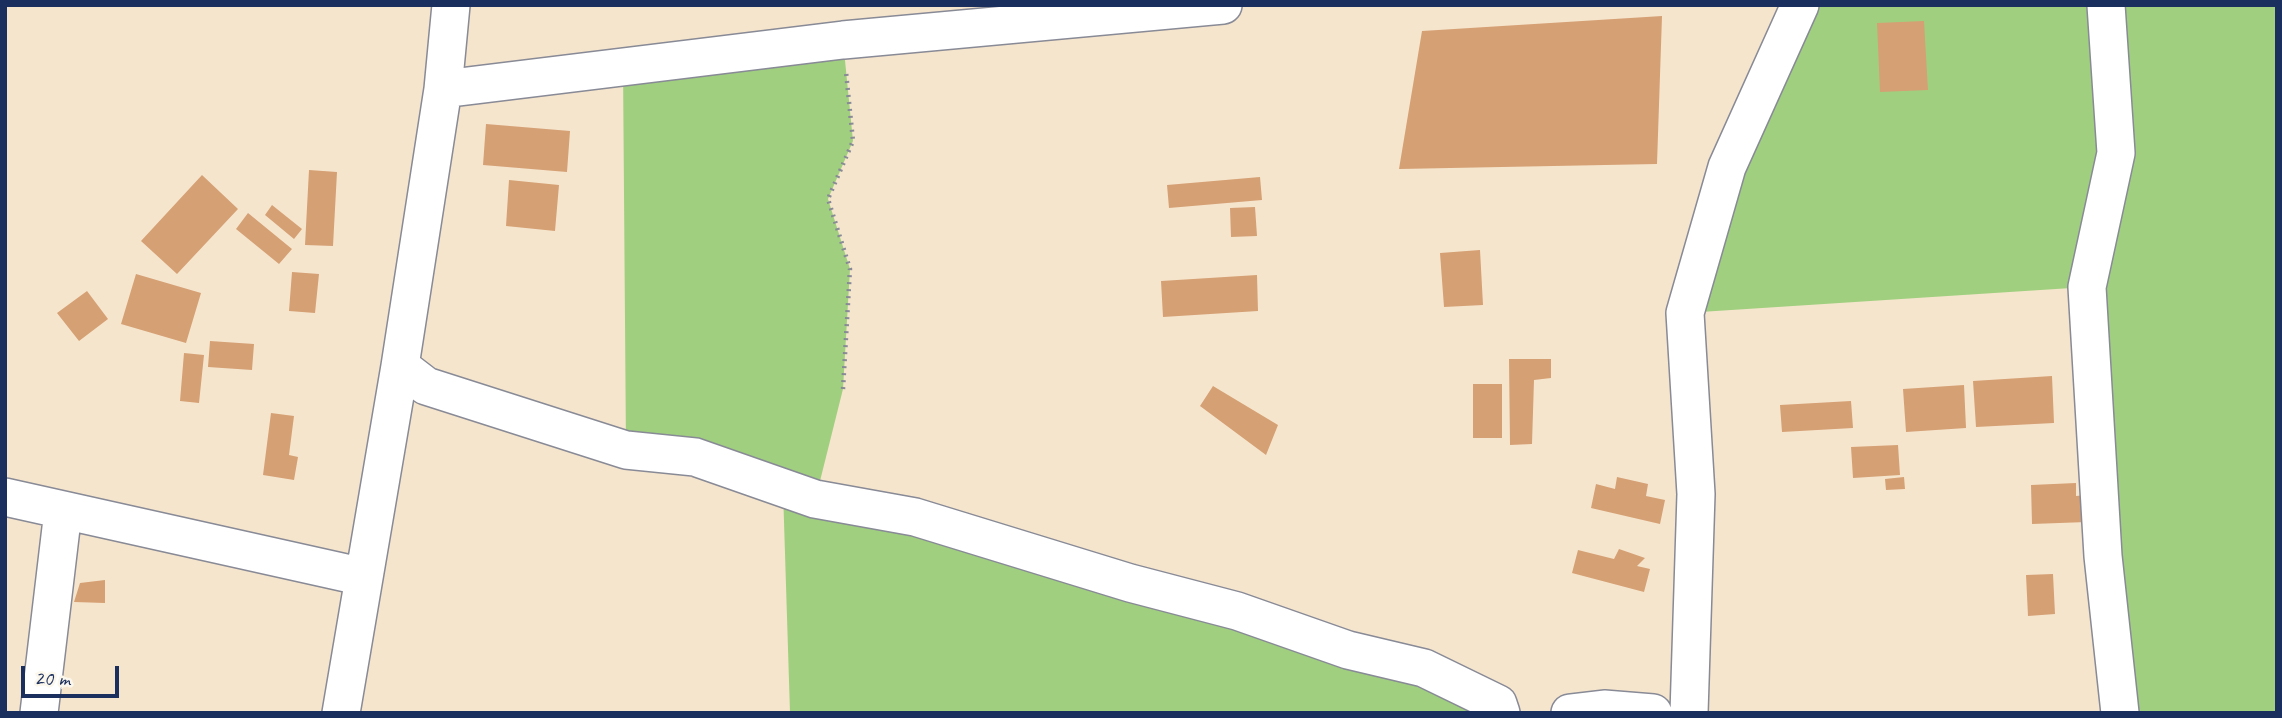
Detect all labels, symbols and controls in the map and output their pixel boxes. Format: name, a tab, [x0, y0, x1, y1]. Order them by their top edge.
scale bar	[24, 652, 122, 696]
text: 20 m	[34, 665, 70, 691]

